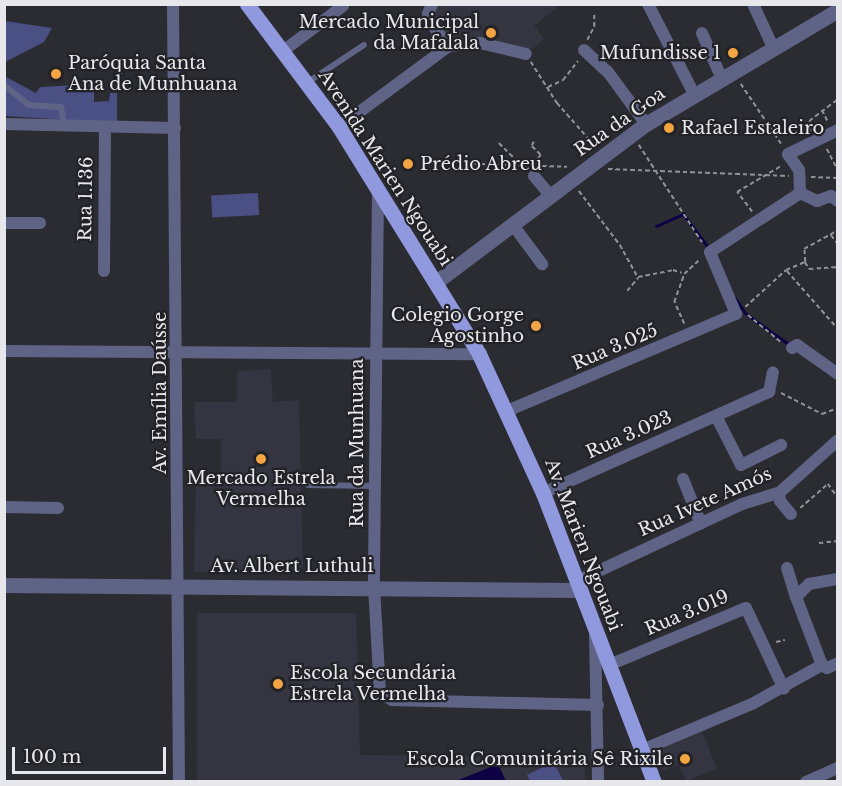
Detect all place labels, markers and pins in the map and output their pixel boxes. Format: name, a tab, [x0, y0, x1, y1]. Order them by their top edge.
place label: Mercado Municipal da Mafalala	[299, 12, 479, 54]
marker: Mercado Municipal da Mafalala	[484, 26, 498, 40]
place label: Mufundisse 1	[600, 42, 721, 64]
marker: Mufundisse 1	[726, 46, 740, 60]
place label: Paróquia Santa Ana de Munhuana	[68, 53, 238, 96]
marker: Paróquia Santa Ana de Munhuana	[49, 67, 63, 81]
place label: Rafael Estaleiro	[681, 117, 824, 139]
marker: Rafael Estaleiro	[662, 121, 676, 135]
place label: Prédio Abreu	[420, 153, 543, 175]
marker: Prédio Abreu	[401, 157, 415, 171]
place label: Colegio Gorge Agostinho	[391, 305, 524, 348]
marker: Colegio Gorge Agostinho	[529, 319, 543, 333]
marker: Mercado Estrela Vermelha	[254, 452, 268, 466]
place label: Mercado Estrela Vermelha	[186, 468, 336, 510]
place label: Escola Secundária Estrela Vermelha	[290, 663, 456, 706]
marker: Escola Secundária Estrela Vermelha	[271, 677, 285, 691]
place label: Escola Comunitária Sê Rixile	[406, 748, 673, 770]
marker: Escola Comunitária Sê Rixile	[678, 752, 692, 766]

